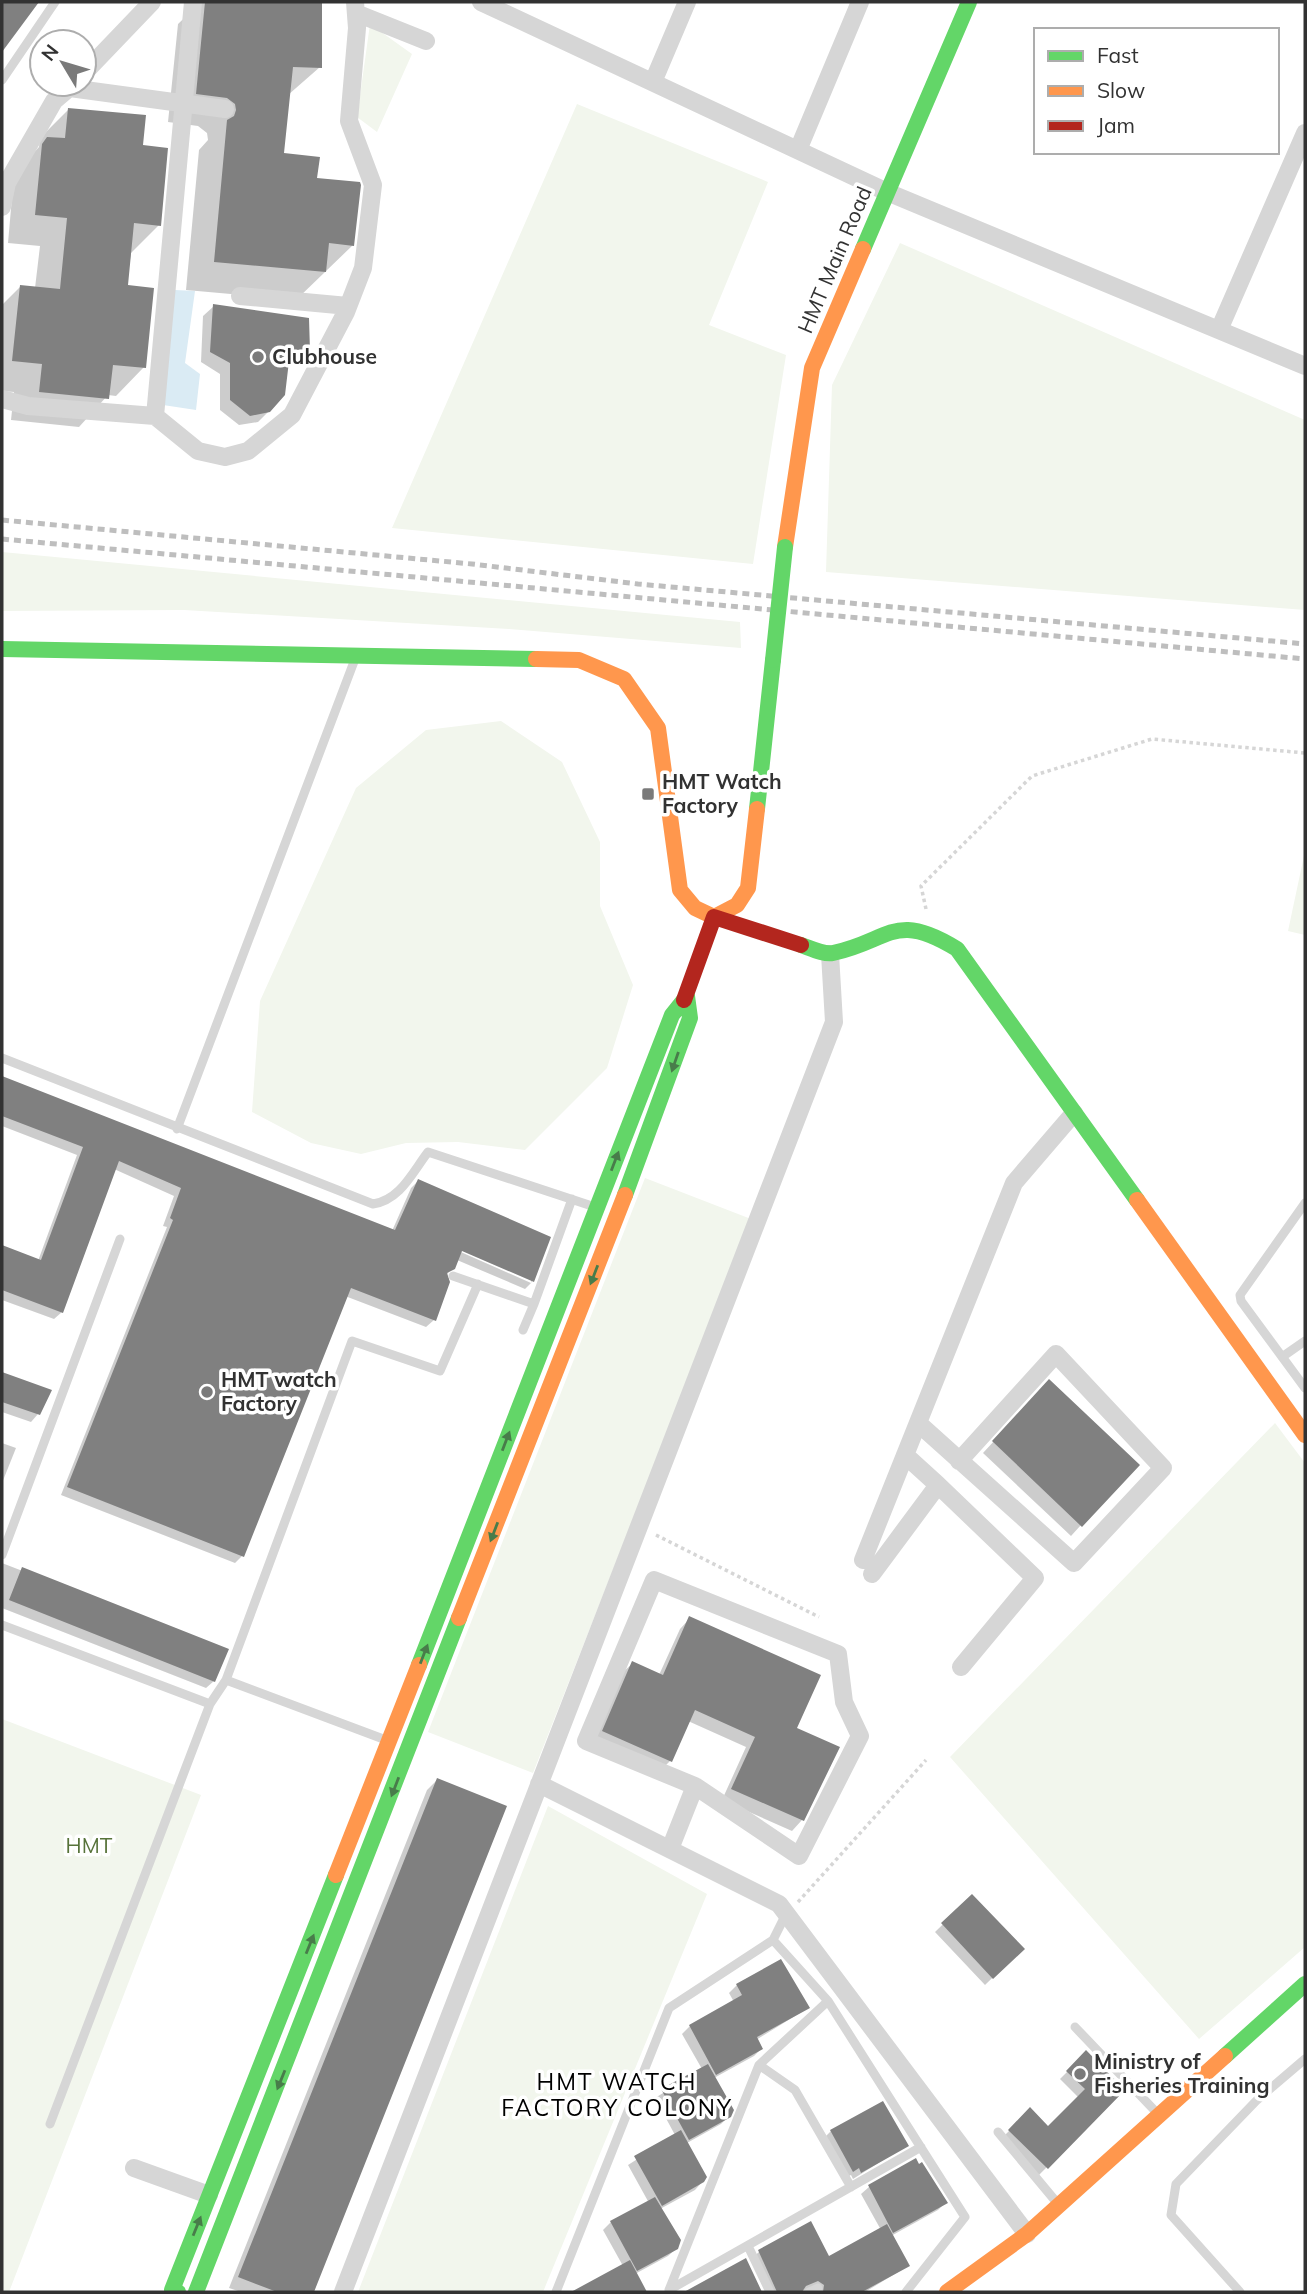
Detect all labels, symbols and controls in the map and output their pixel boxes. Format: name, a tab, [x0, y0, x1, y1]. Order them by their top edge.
north arrow	[28, 28, 98, 98]
legend	[1034, 28, 1279, 154]
text: N	[36, 39, 63, 66]
text: Fast	[1097, 42, 1139, 68]
text: Slow	[1097, 77, 1145, 103]
text: Jam	[1097, 112, 1135, 138]
street label: HMT Main Road	[791, 182, 877, 337]
place label: Clubhouse	[272, 343, 377, 369]
marker: Clubhouse	[250, 349, 266, 365]
place label: HMT Watch Factory	[662, 768, 782, 818]
marker: HMT Watch Factory	[640, 786, 656, 802]
one-way arrow	[669, 1051, 680, 1072]
one-way arrow	[610, 1150, 621, 1171]
one-way arrow	[589, 1264, 600, 1285]
place label: HMT watch Factory	[221, 1366, 337, 1416]
marker: HMT watch Factory	[199, 1384, 215, 1400]
one-way arrow	[501, 1431, 512, 1452]
one-way arrow	[489, 1522, 500, 1543]
one-way arrow	[419, 1643, 430, 1664]
one-way arrow	[390, 1776, 401, 1797]
park label: HMT	[66, 1832, 113, 1858]
one-way arrow	[304, 1933, 315, 1954]
place label: Ministry of Fisheries Training	[1094, 2048, 1270, 2098]
marker: Ministry of Fisheries Training	[1072, 2066, 1088, 2082]
district label: HMT WATCH FACTORY COLONY	[501, 2067, 733, 2122]
one-way arrow	[275, 2069, 286, 2090]
one-way arrow	[192, 2216, 203, 2237]

